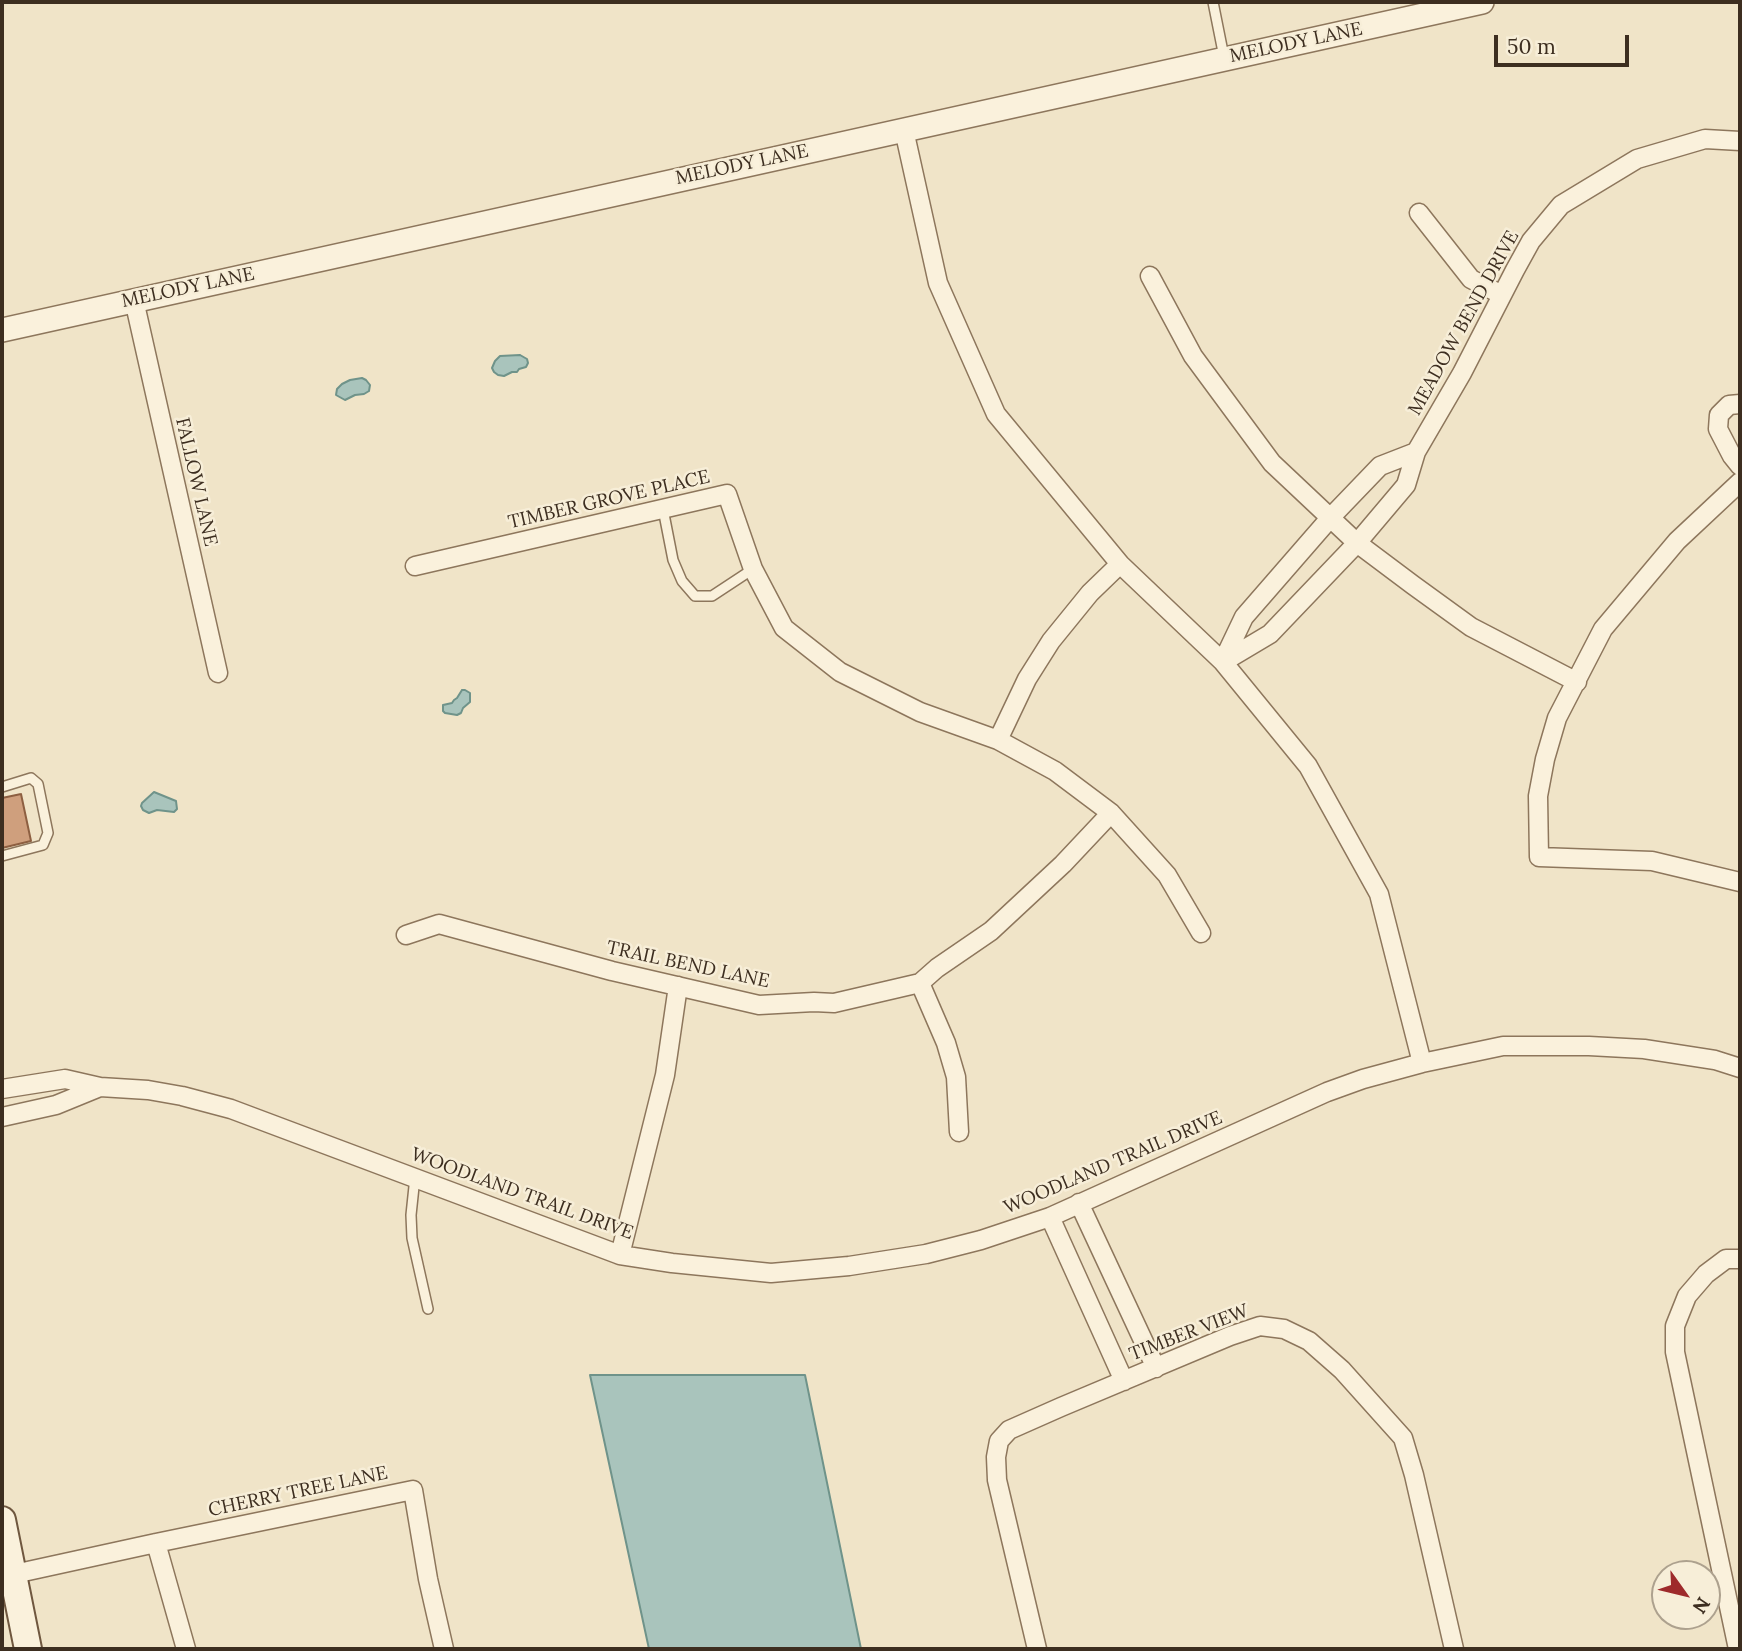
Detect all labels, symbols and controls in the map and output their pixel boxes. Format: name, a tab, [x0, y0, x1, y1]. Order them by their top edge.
street label: MELODY LANE	[1228, 18, 1364, 68]
scale bar	[1497, 21, 1632, 65]
text: 50 m	[1507, 33, 1556, 60]
street label: MELODY LANE	[674, 140, 810, 190]
street label: MEADOW BEND DRIVE	[1404, 227, 1524, 419]
street label: MELODY LANE	[120, 263, 256, 313]
street label: FALLOW LANE	[170, 415, 222, 549]
street label: TIMBER GROVE PLACE	[506, 466, 712, 534]
street label: TRAIL BEND LANE	[605, 937, 771, 993]
street label: WOODLAND TRAIL DRIVE	[1000, 1107, 1226, 1219]
street label: WOODLAND TRAIL DRIVE	[408, 1143, 636, 1245]
street label: TIMBER VIEW	[1126, 1300, 1252, 1366]
street label: CHERRY TREE LANE	[206, 1462, 390, 1522]
north arrow	[1651, 1560, 1721, 1630]
text: N	[1688, 1593, 1716, 1618]

